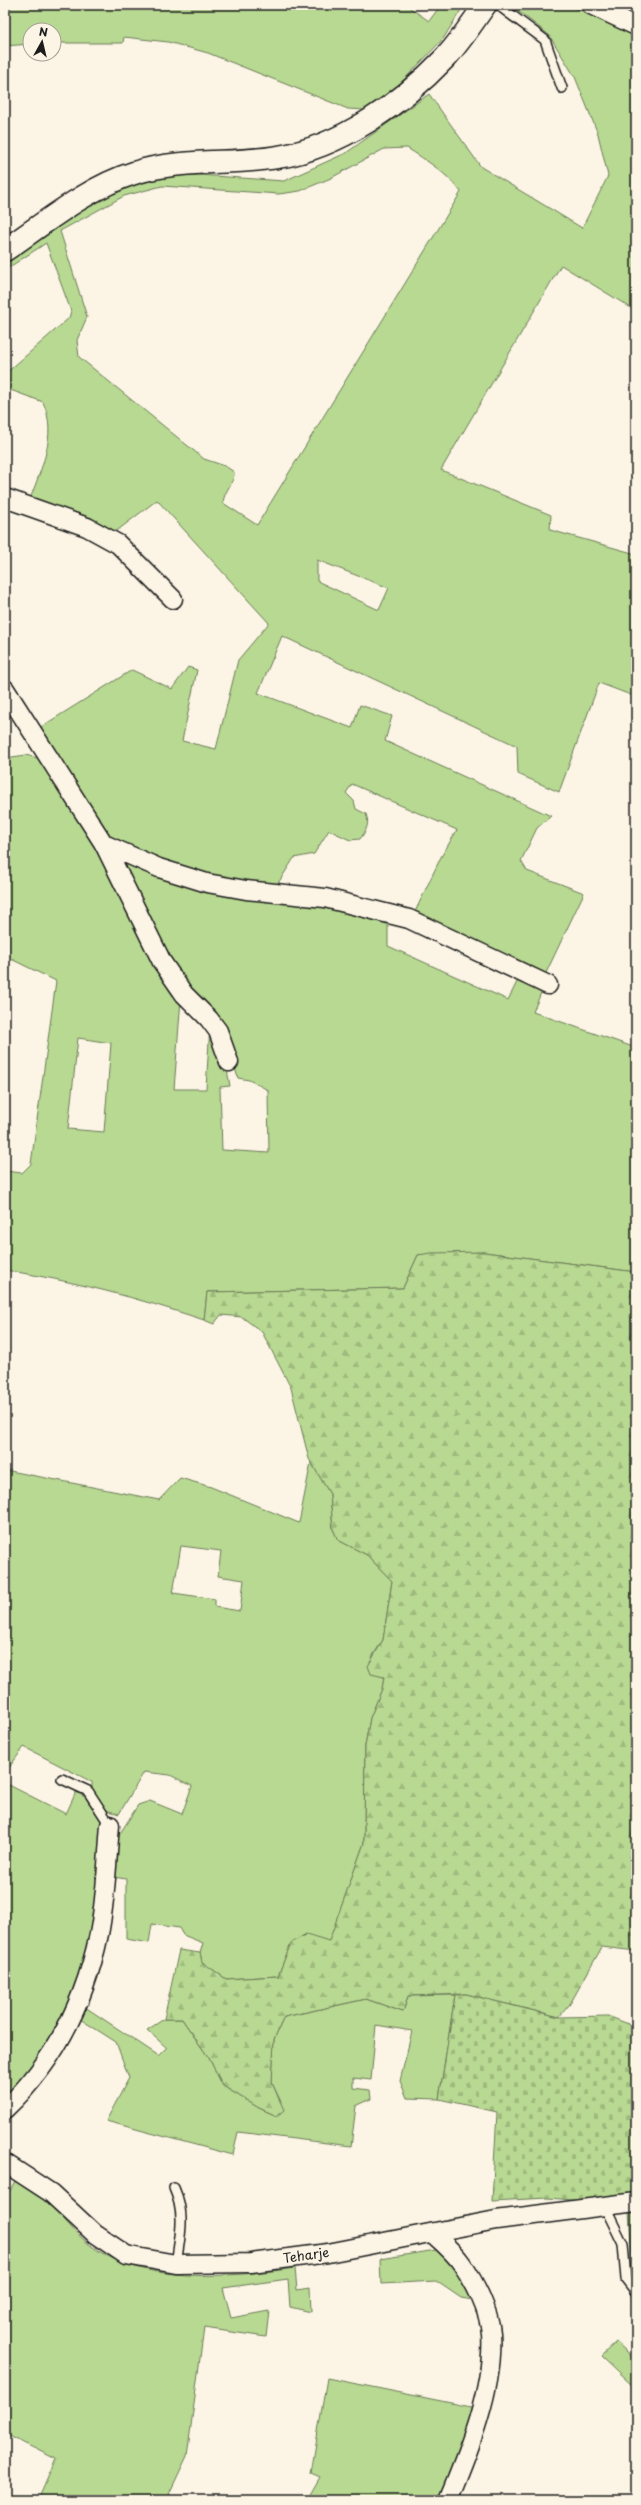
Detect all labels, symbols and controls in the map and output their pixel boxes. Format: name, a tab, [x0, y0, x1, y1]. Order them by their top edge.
north arrow	[22, 22, 62, 62]
text: N	[38, 23, 49, 41]
street label: Teharje	[282, 2242, 330, 2267]

